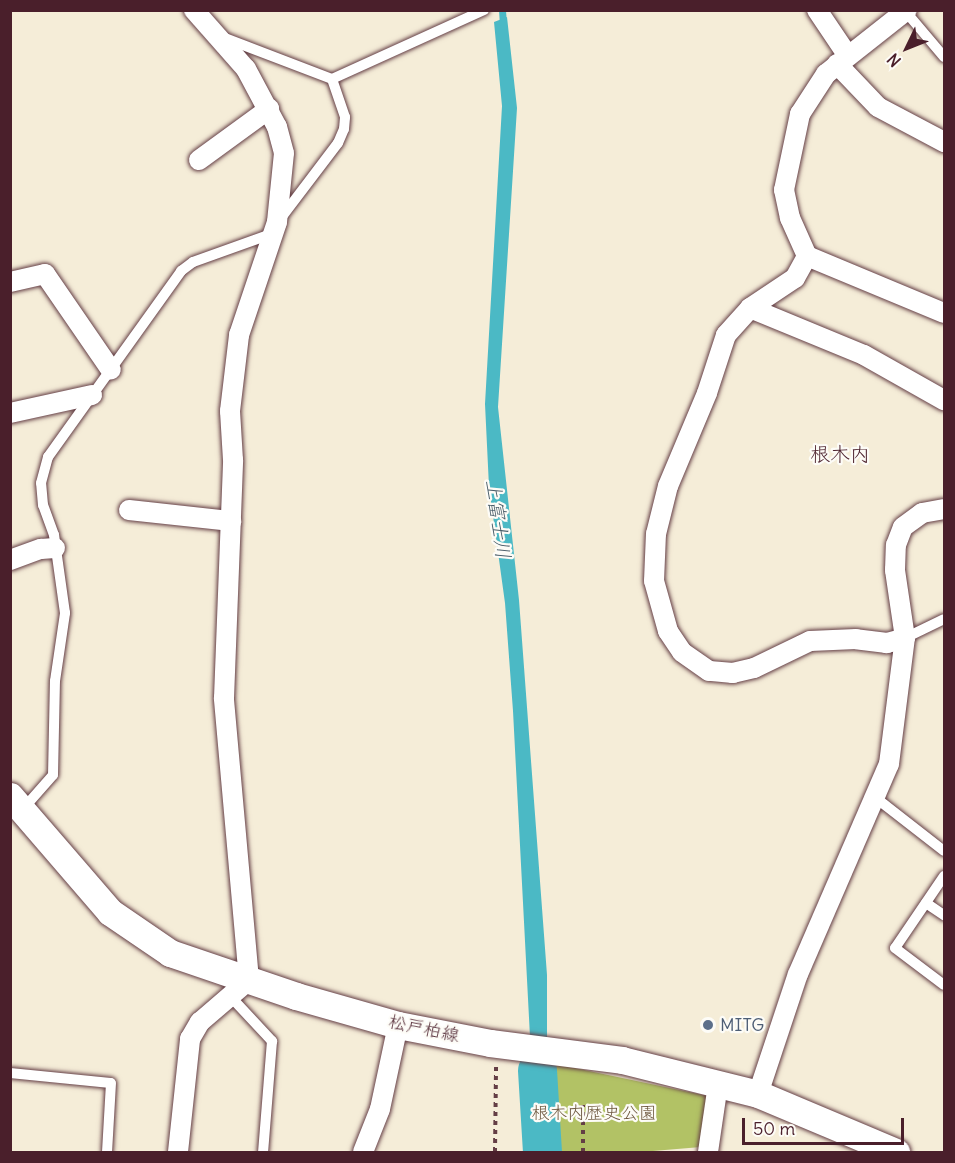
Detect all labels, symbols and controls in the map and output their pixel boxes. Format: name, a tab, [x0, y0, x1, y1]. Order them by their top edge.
north arrow	[877, 18, 937, 78]
text: N	[883, 49, 905, 71]
district label: 根木内	[810, 441, 870, 465]
water label: 上富士川	[482, 478, 516, 560]
street label: 松戸柏線	[387, 1011, 461, 1047]
place label: MITG	[720, 1014, 764, 1036]
marker: MITG	[701, 1018, 715, 1032]
park label: 根木内歴史公園	[531, 1102, 657, 1124]
scale bar	[745, 1106, 907, 1144]
text: 50 m	[753, 1117, 795, 1140]

